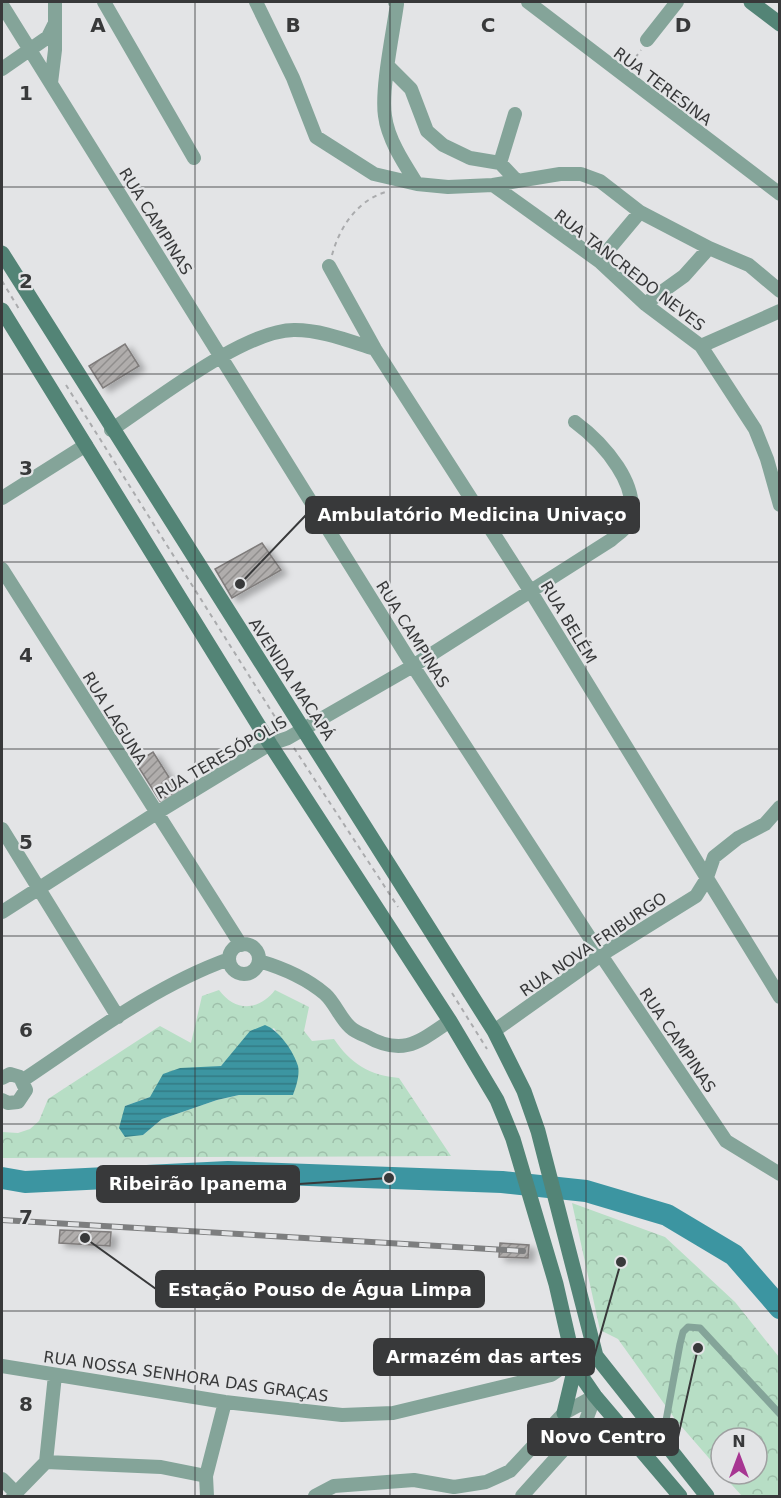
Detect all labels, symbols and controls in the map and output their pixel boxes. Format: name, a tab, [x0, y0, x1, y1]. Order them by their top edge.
text: A	[90, 13, 106, 37]
text: B	[285, 13, 301, 37]
text: C	[481, 13, 495, 37]
text: D	[675, 13, 691, 37]
street label: RUA TERESINA	[610, 43, 715, 129]
text: 1	[19, 81, 33, 105]
street label: RUA CAMPINAS	[115, 164, 196, 278]
street label: RUA TANCREDO NEVES	[551, 206, 709, 335]
text: 2	[19, 269, 33, 293]
text: 3	[19, 456, 33, 480]
callout: Ambulatório Medicina Univaço	[306, 497, 639, 533]
text: Ambulatório Medicina Univaço	[317, 504, 627, 525]
street label: RUA CAMPINAS	[372, 577, 453, 691]
street label: RUA BELÉM	[537, 578, 601, 667]
street label: AVENIDA MACAPÁ	[245, 615, 338, 744]
text: 4	[19, 643, 33, 667]
street label: RUA LAGUNA	[78, 668, 151, 768]
street label: RUA TERESÓPOLIS	[152, 712, 290, 803]
text: 5	[19, 830, 33, 854]
street label: RUA NOVA FRIBURGO	[516, 888, 670, 1001]
street label: RUA CAMPINAS	[636, 984, 720, 1096]
text: 6	[19, 1018, 33, 1042]
callout: Ribeirão Ipanema	[97, 1166, 299, 1202]
text: Ribeirão Ipanema	[109, 1173, 287, 1194]
text: 7	[19, 1205, 33, 1229]
callout: Estação Pouso de Água Limpa	[156, 1271, 484, 1307]
text: Estação Pouso de Água Limpa	[168, 1279, 472, 1300]
callout: Armazém das artes	[374, 1339, 594, 1375]
text: Armazém das artes	[386, 1346, 582, 1367]
street label: RUA NOSSA SENHORA DAS GRAÇAS	[42, 1347, 330, 1406]
text: 8	[19, 1392, 33, 1416]
callout: Novo Centro	[528, 1419, 678, 1455]
text: Novo Centro	[540, 1426, 666, 1447]
north arrow	[709, 1426, 769, 1486]
text: N	[732, 1432, 746, 1451]

